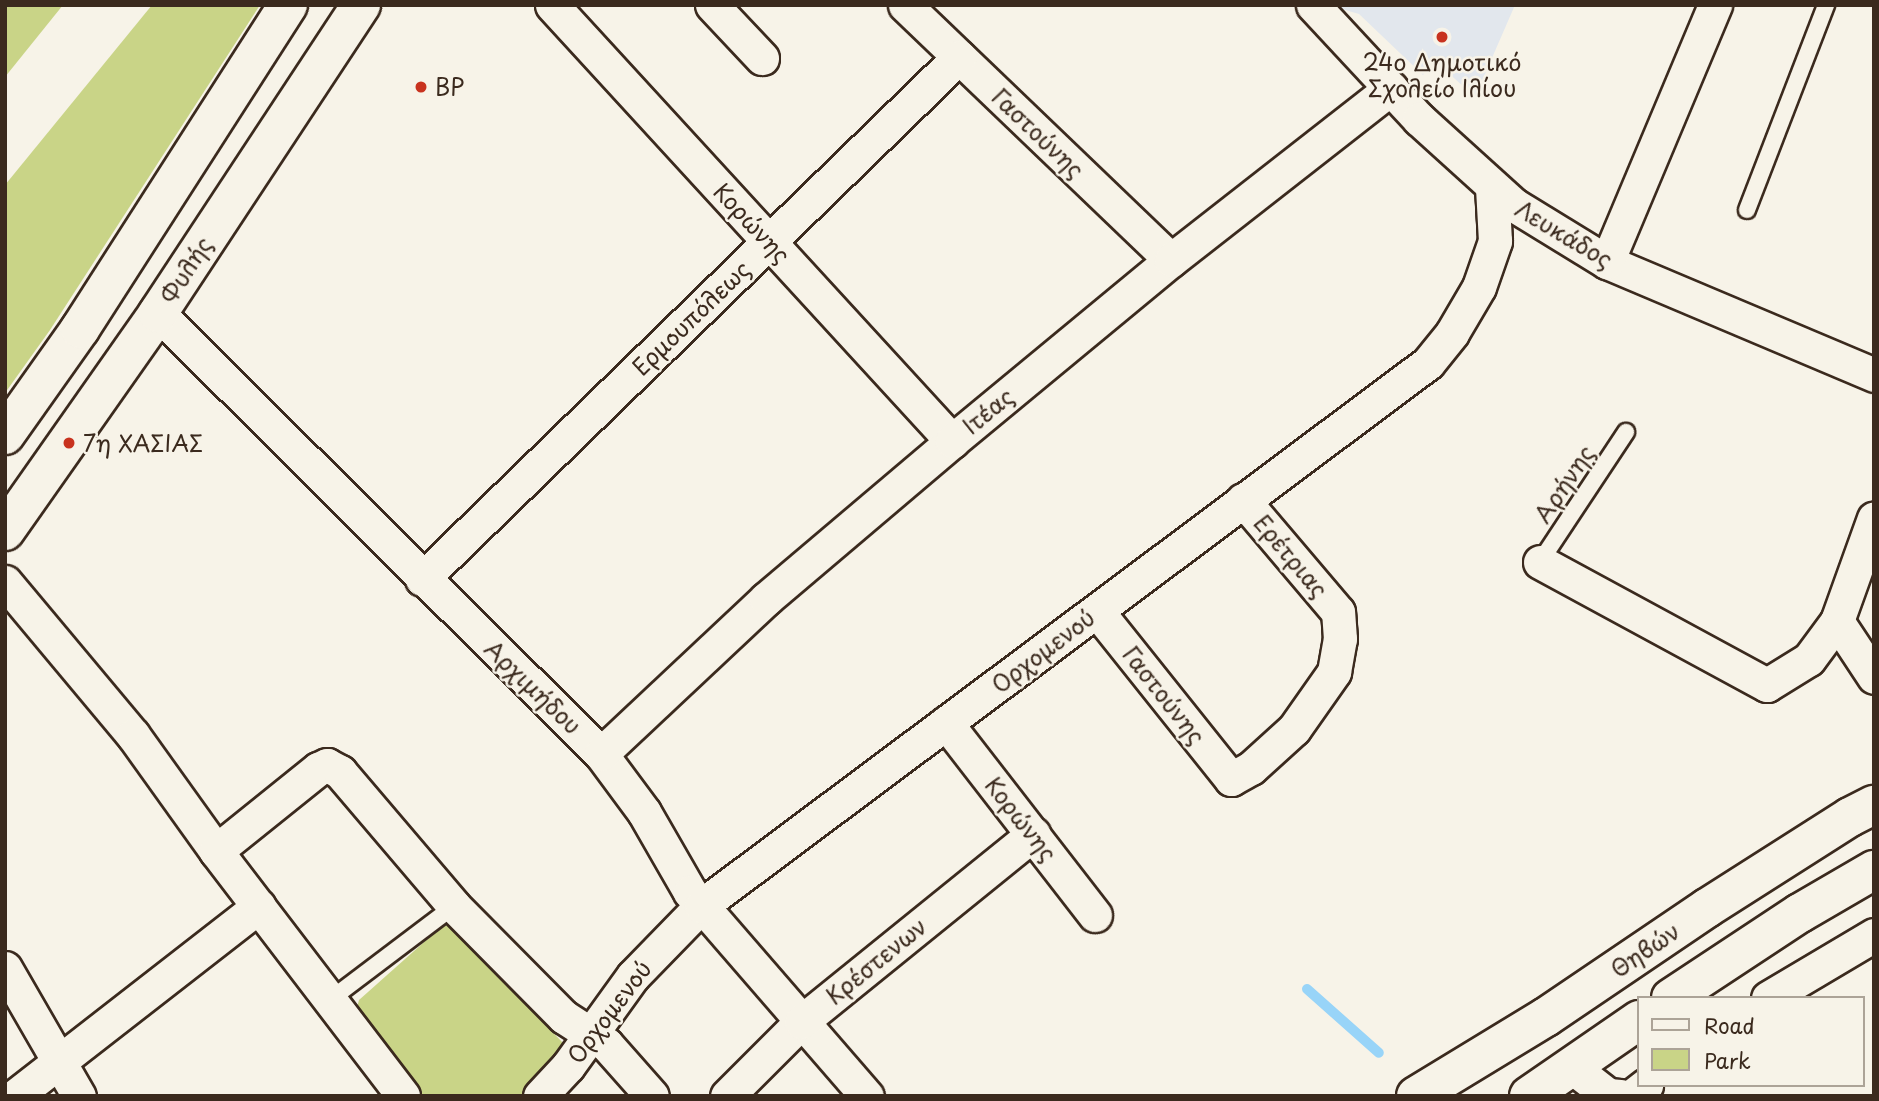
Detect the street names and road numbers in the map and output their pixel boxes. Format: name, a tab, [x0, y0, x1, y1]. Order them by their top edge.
street label: Γαστούνης	[986, 83, 1090, 183]
street label: Κορώνης	[708, 177, 796, 269]
street label: Λευκάδος	[1511, 194, 1617, 274]
street label: Φυλής	[154, 232, 218, 308]
street label: Ερμουπόλεως	[627, 255, 755, 381]
street label: Ιτέας	[957, 382, 1019, 440]
street label: Αρήνης	[1528, 440, 1600, 528]
street label: Ερέτριας	[1248, 509, 1334, 603]
street label: Ορχομενού	[986, 603, 1100, 699]
street label: Αρχιμήδου	[479, 634, 587, 740]
street label: Γαστούνης	[1117, 641, 1211, 749]
street label: Κορώνης	[980, 771, 1062, 867]
street label: Κρέστενων	[820, 912, 932, 1010]
street label: Θηβών	[1605, 917, 1685, 983]
street label: Ορχομενού	[561, 955, 657, 1069]

